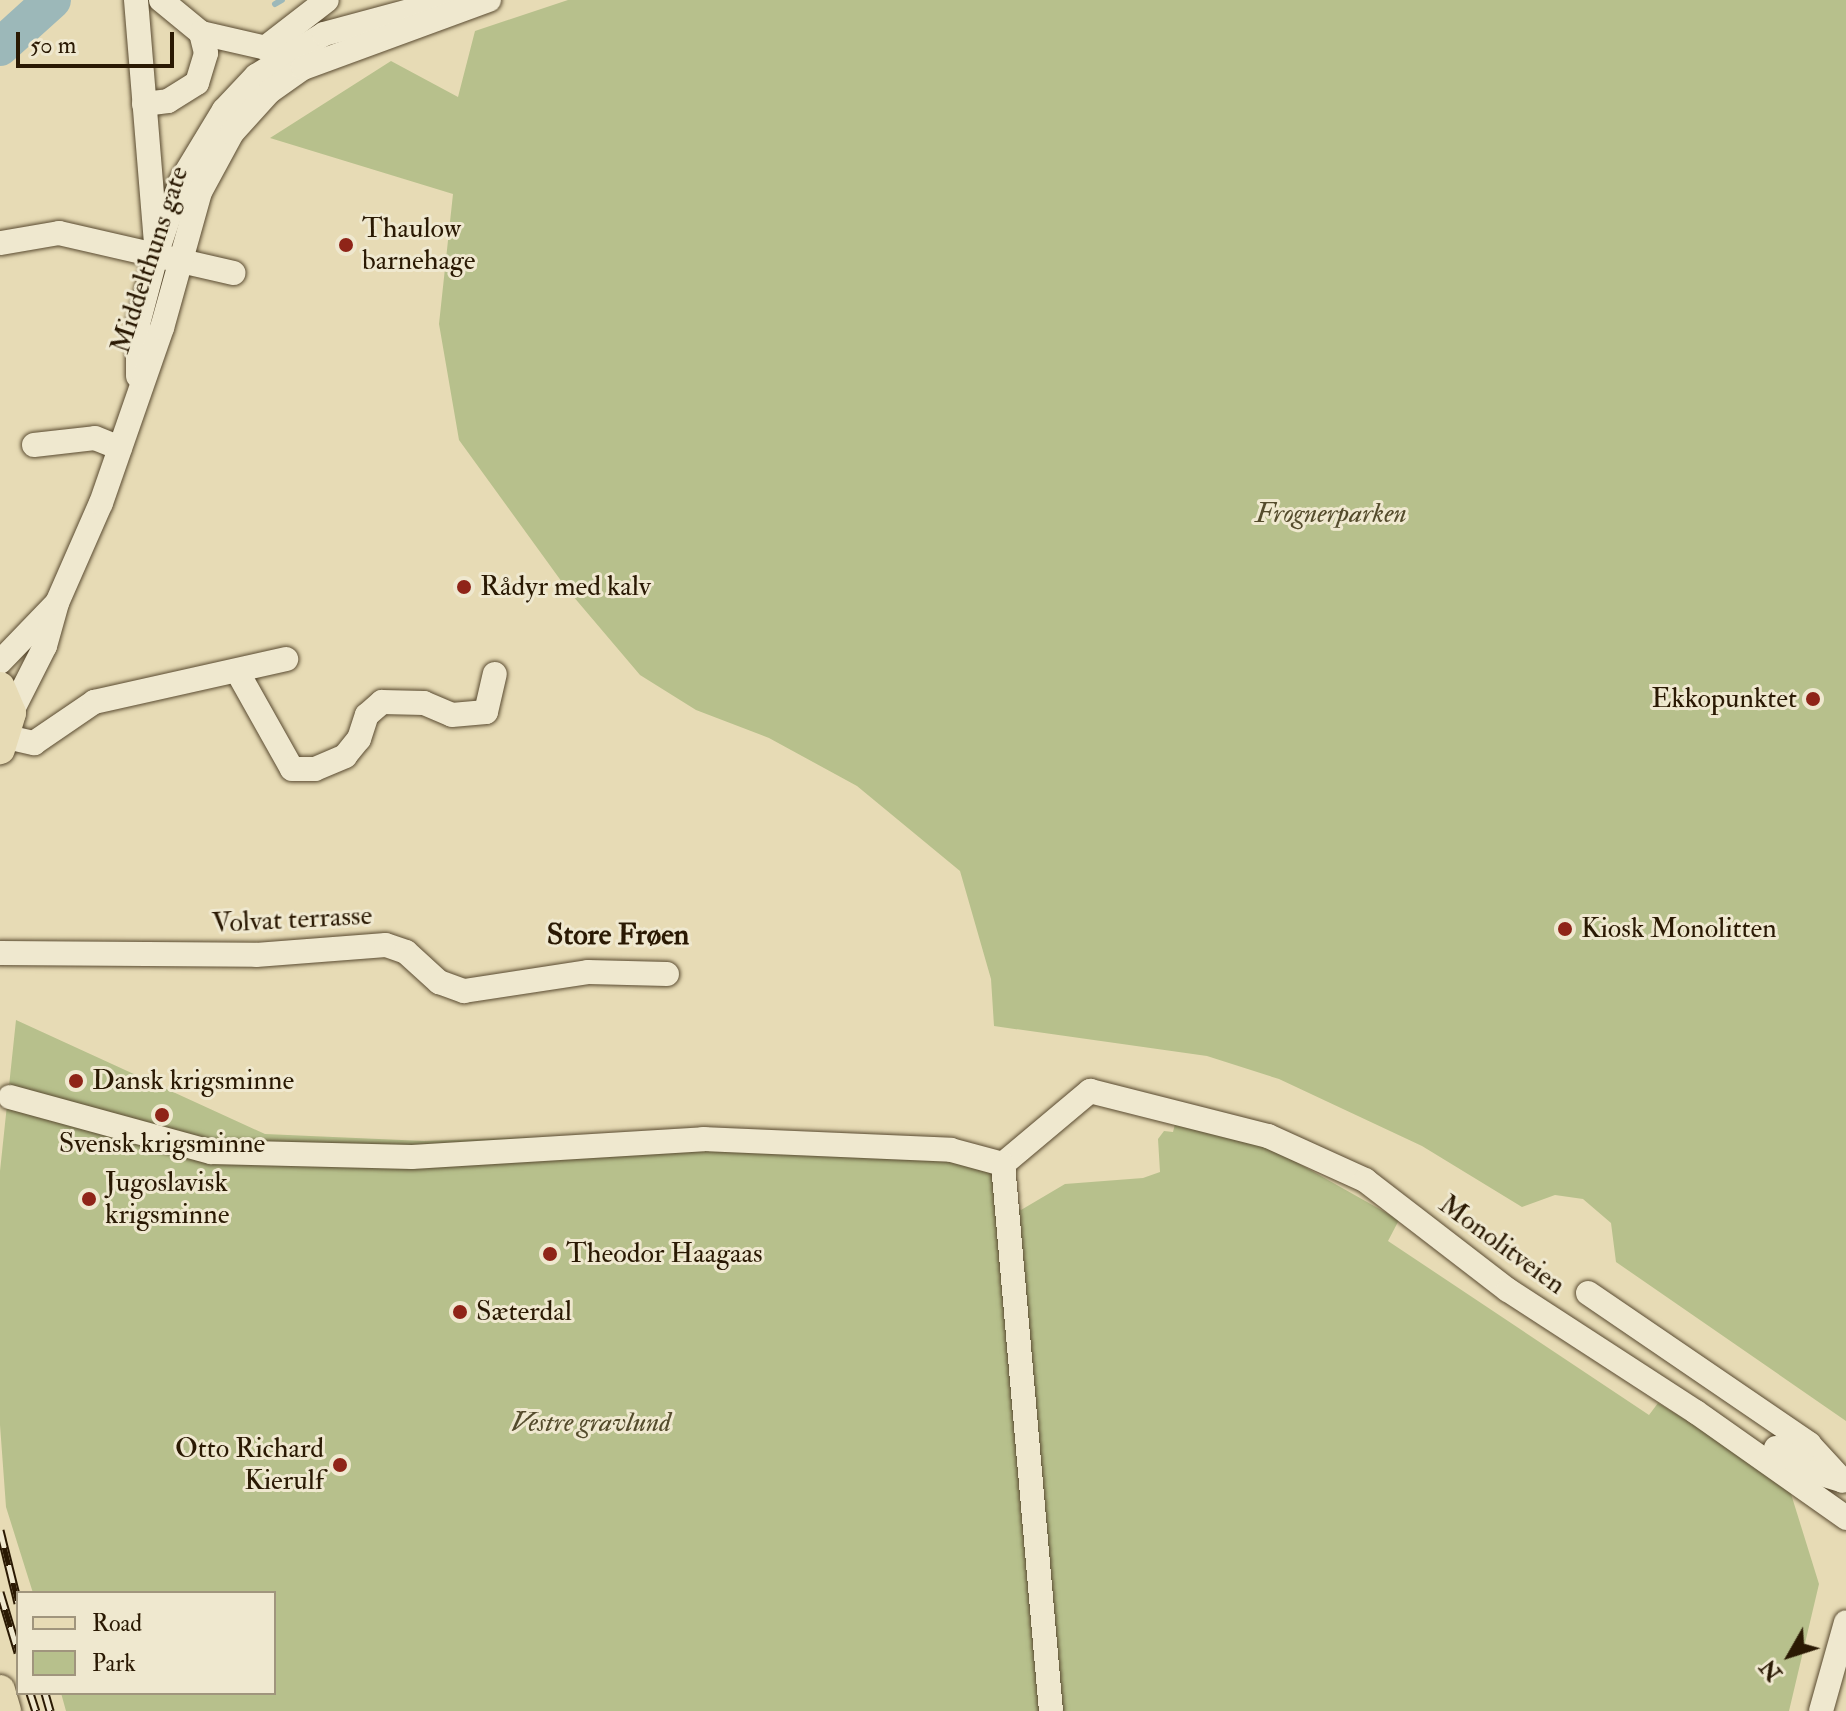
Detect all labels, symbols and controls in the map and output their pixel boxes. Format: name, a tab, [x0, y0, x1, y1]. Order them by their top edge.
scale bar	[20, 16, 178, 66]
text: 50 m	[30, 30, 76, 61]
street label: Middelthuns gate	[104, 162, 196, 358]
place label: Thaulow barnehage	[362, 212, 476, 278]
marker: Thaulow barnehage	[337, 236, 355, 254]
park label: Frognerparken	[1255, 497, 1407, 531]
place label: Rådyr med kalv	[480, 570, 651, 604]
marker: Rådyr med kalv	[455, 578, 473, 596]
place label: Ekkopunktet	[1651, 682, 1797, 716]
marker: Ekkopunktet	[1804, 690, 1822, 708]
street label: Volvat terrasse	[211, 899, 373, 941]
place label: Kiosk Monolitten	[1581, 912, 1777, 946]
district label: Store Frøen	[547, 917, 689, 953]
marker: Kiosk Monolitten	[1556, 920, 1574, 938]
place label: Dansk krigsminne	[92, 1064, 294, 1098]
marker: Dansk krigsminne	[67, 1072, 85, 1090]
marker: Svensk krigsminne	[153, 1106, 171, 1124]
place label: Svensk krigsminne	[59, 1127, 265, 1161]
place label: Jugoslavisk krigsminne	[105, 1166, 229, 1232]
street label: Monolitveien	[1432, 1188, 1572, 1302]
marker: Jugoslavisk krigsminne	[80, 1190, 98, 1208]
place label: Theodor Haagaas	[566, 1237, 763, 1271]
marker: Theodor Haagaas	[541, 1245, 559, 1263]
place label: Sæterdal	[476, 1295, 572, 1329]
marker: Sæterdal	[451, 1303, 469, 1321]
park label: Vestre gravlund	[511, 1406, 671, 1440]
place label: Otto Richard Kierulf	[175, 1432, 324, 1498]
marker: Otto Richard Kierulf	[331, 1456, 349, 1474]
legend	[16, 1591, 276, 1695]
text: Road	[92, 1608, 142, 1639]
north arrow	[1750, 1615, 1830, 1695]
text: Park	[92, 1648, 136, 1679]
text: N	[1754, 1654, 1788, 1687]

